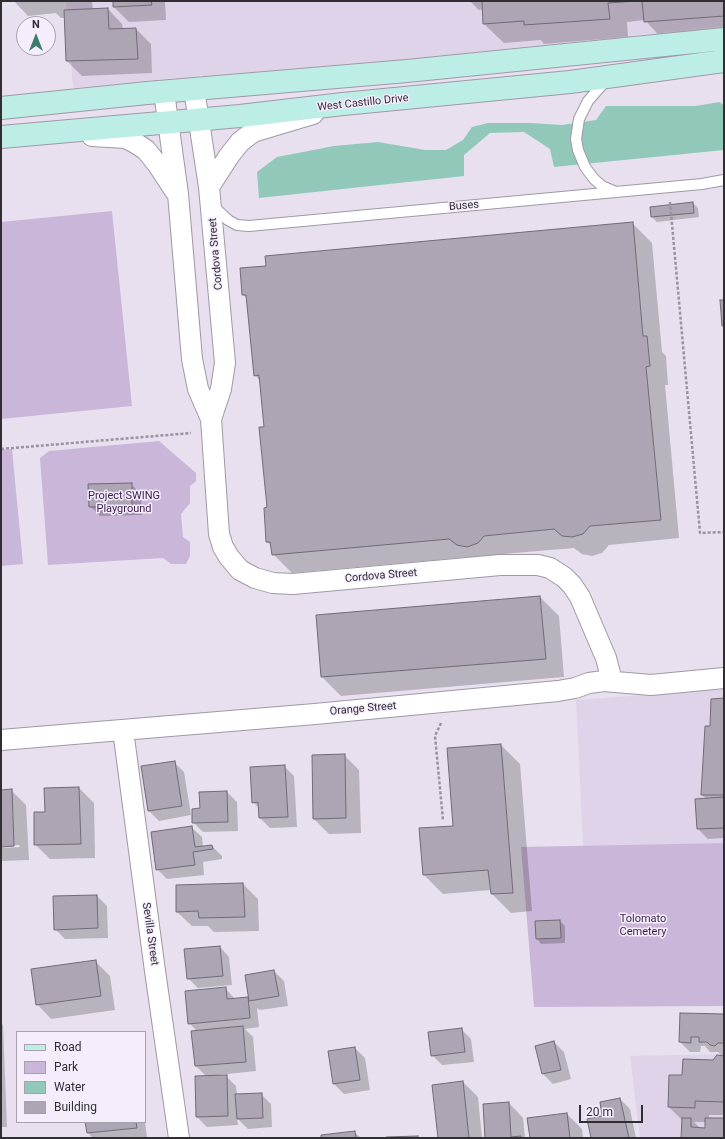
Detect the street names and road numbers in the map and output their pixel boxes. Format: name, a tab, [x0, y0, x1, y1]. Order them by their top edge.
street label: West Castillo Drive	[317, 92, 409, 114]
street label: Buses	[448, 198, 480, 214]
street label: Cordova Street	[206, 217, 226, 291]
street label: Cordova Street	[344, 566, 418, 586]
street label: Orange Street	[329, 700, 397, 718]
street label: Sevilla Street	[139, 902, 161, 966]

